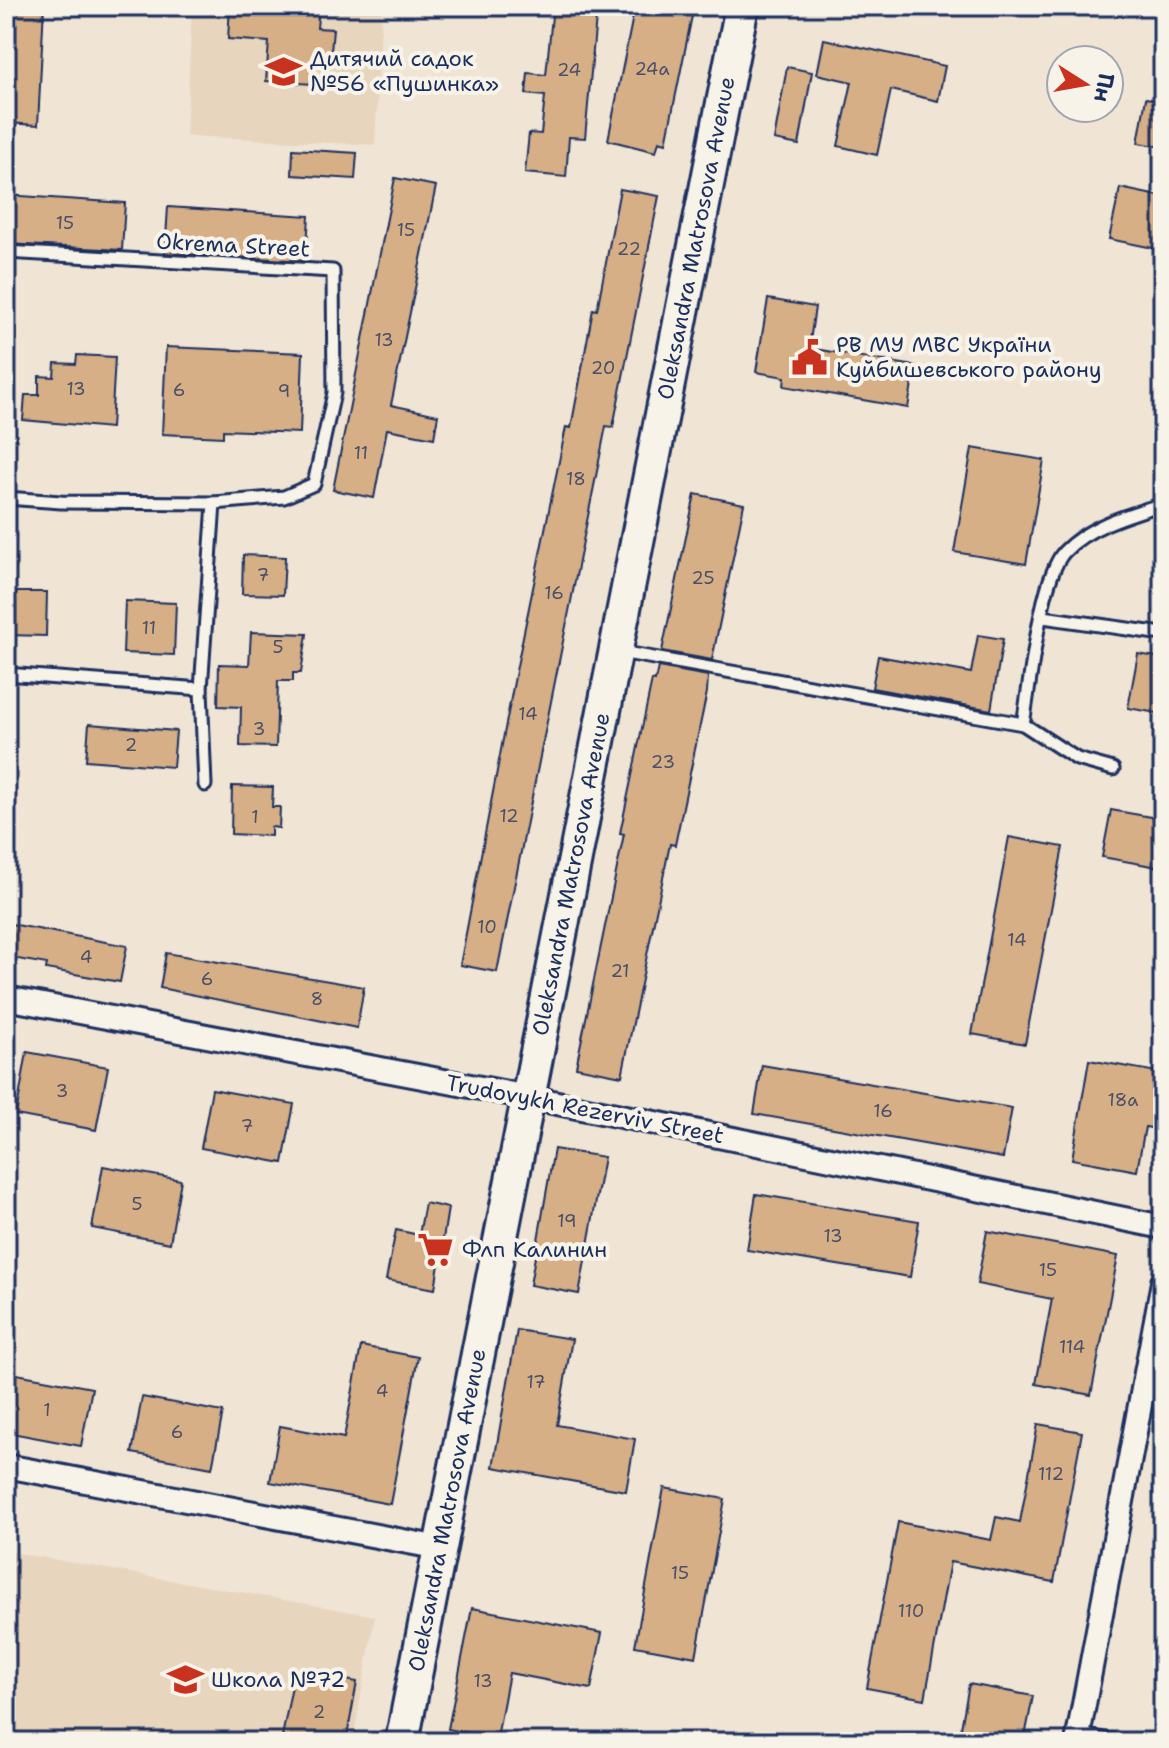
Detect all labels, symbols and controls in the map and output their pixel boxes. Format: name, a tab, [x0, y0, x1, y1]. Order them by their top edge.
place label: Дитячий садок №56 «Пушинка»	[310, 44, 499, 98]
north arrow	[1045, 44, 1125, 124]
school or university icon: Дитячий садок №56 «Пушинка»	[265, 52, 303, 90]
house number: 24а	[634, 57, 670, 81]
house number: 24	[557, 58, 581, 82]
text: Пн	[1087, 71, 1121, 105]
street label: Oleksandra Matrosova Avenue	[650, 74, 742, 402]
house number: 15	[56, 211, 74, 235]
house number: 15	[397, 218, 415, 242]
street label: Okrema Street	[155, 226, 311, 264]
house number: 22	[617, 237, 641, 261]
house number: 13	[374, 328, 394, 352]
place label: РВ МУ МВС України Куйбишевського району	[836, 330, 1102, 384]
public building icon: РВ МУ МВС України Куйбишевського району	[791, 338, 829, 376]
house number: 20	[591, 356, 615, 380]
house number: 13	[66, 377, 86, 401]
house number: 6	[173, 378, 185, 402]
house number: 9	[278, 379, 290, 403]
house number: 11	[354, 441, 368, 465]
house number: 18	[566, 467, 586, 491]
house number: 7	[257, 563, 269, 587]
house number: 25	[691, 566, 715, 590]
house number: 16	[544, 581, 564, 605]
house number: 11	[142, 616, 156, 640]
house number: 5	[272, 635, 284, 659]
house number: 14	[518, 702, 538, 726]
street label: Oleksandra Matrosova Avenue	[525, 710, 617, 1038]
house number: 3	[253, 717, 265, 741]
house number: 2	[125, 733, 137, 757]
house number: 23	[651, 750, 675, 774]
house number: 12	[499, 804, 519, 828]
house number: 1	[251, 805, 259, 829]
house number: 10	[477, 915, 497, 939]
house number: 14	[1007, 928, 1027, 952]
house number: 4	[80, 945, 92, 969]
house number: 21	[610, 959, 630, 983]
house number: 6	[201, 967, 213, 991]
house number: 8	[311, 987, 323, 1011]
street label: Trudovykh Rezerviv Street	[444, 1068, 726, 1150]
house number: 3	[56, 1079, 68, 1103]
house number: 18а	[1107, 1088, 1139, 1112]
house number: 16	[873, 1099, 893, 1123]
house number: 7	[241, 1114, 253, 1138]
house number: 5	[131, 1192, 143, 1216]
house number: 19	[557, 1209, 577, 1233]
house number: 13	[823, 1224, 843, 1248]
supermarket icon: Флп Калинин	[417, 1230, 455, 1268]
place label: Флп Калинин	[462, 1235, 607, 1264]
house number: 15	[1039, 1258, 1057, 1282]
house number: 114	[1059, 1335, 1085, 1359]
street label: Oleksandra Matrosova Avenue	[401, 1346, 493, 1674]
house number: 17	[526, 1370, 546, 1394]
house number: 4	[376, 1379, 388, 1403]
house number: 1	[43, 1398, 51, 1422]
house number: 6	[171, 1420, 183, 1444]
house number: 112	[1038, 1462, 1064, 1486]
house number: 15	[671, 1561, 689, 1585]
house number: 110	[898, 1599, 924, 1623]
school or university icon: Школа №72	[166, 1660, 204, 1698]
place label: Школа №72	[211, 1665, 345, 1694]
house number: 13	[473, 1669, 493, 1693]
house number: 2	[313, 1700, 325, 1724]

